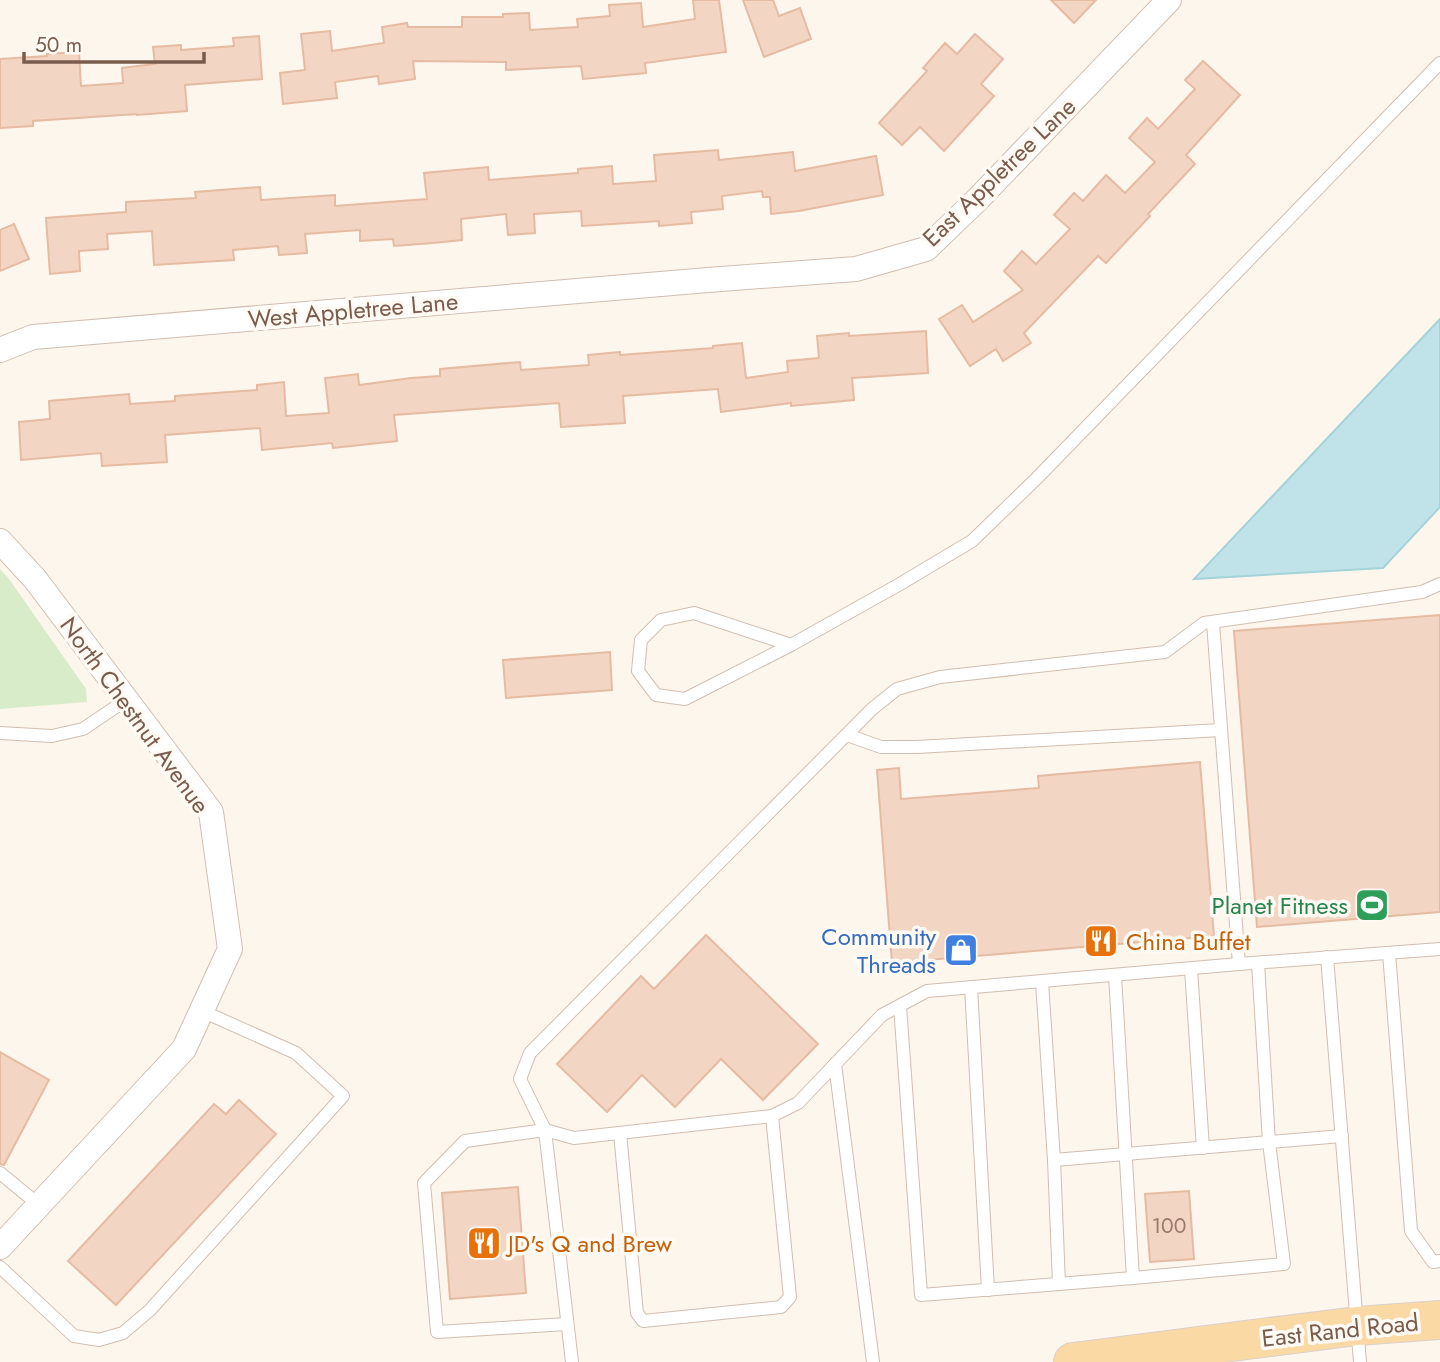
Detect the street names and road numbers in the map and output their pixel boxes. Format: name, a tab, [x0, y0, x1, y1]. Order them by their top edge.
street label: East Appletree Lane	[914, 89, 1084, 255]
street label: West Appletree Lane	[246, 283, 460, 337]
street label: North Chestnut Avenue	[52, 610, 218, 820]
street label: East Rand Road	[1260, 1304, 1420, 1356]

